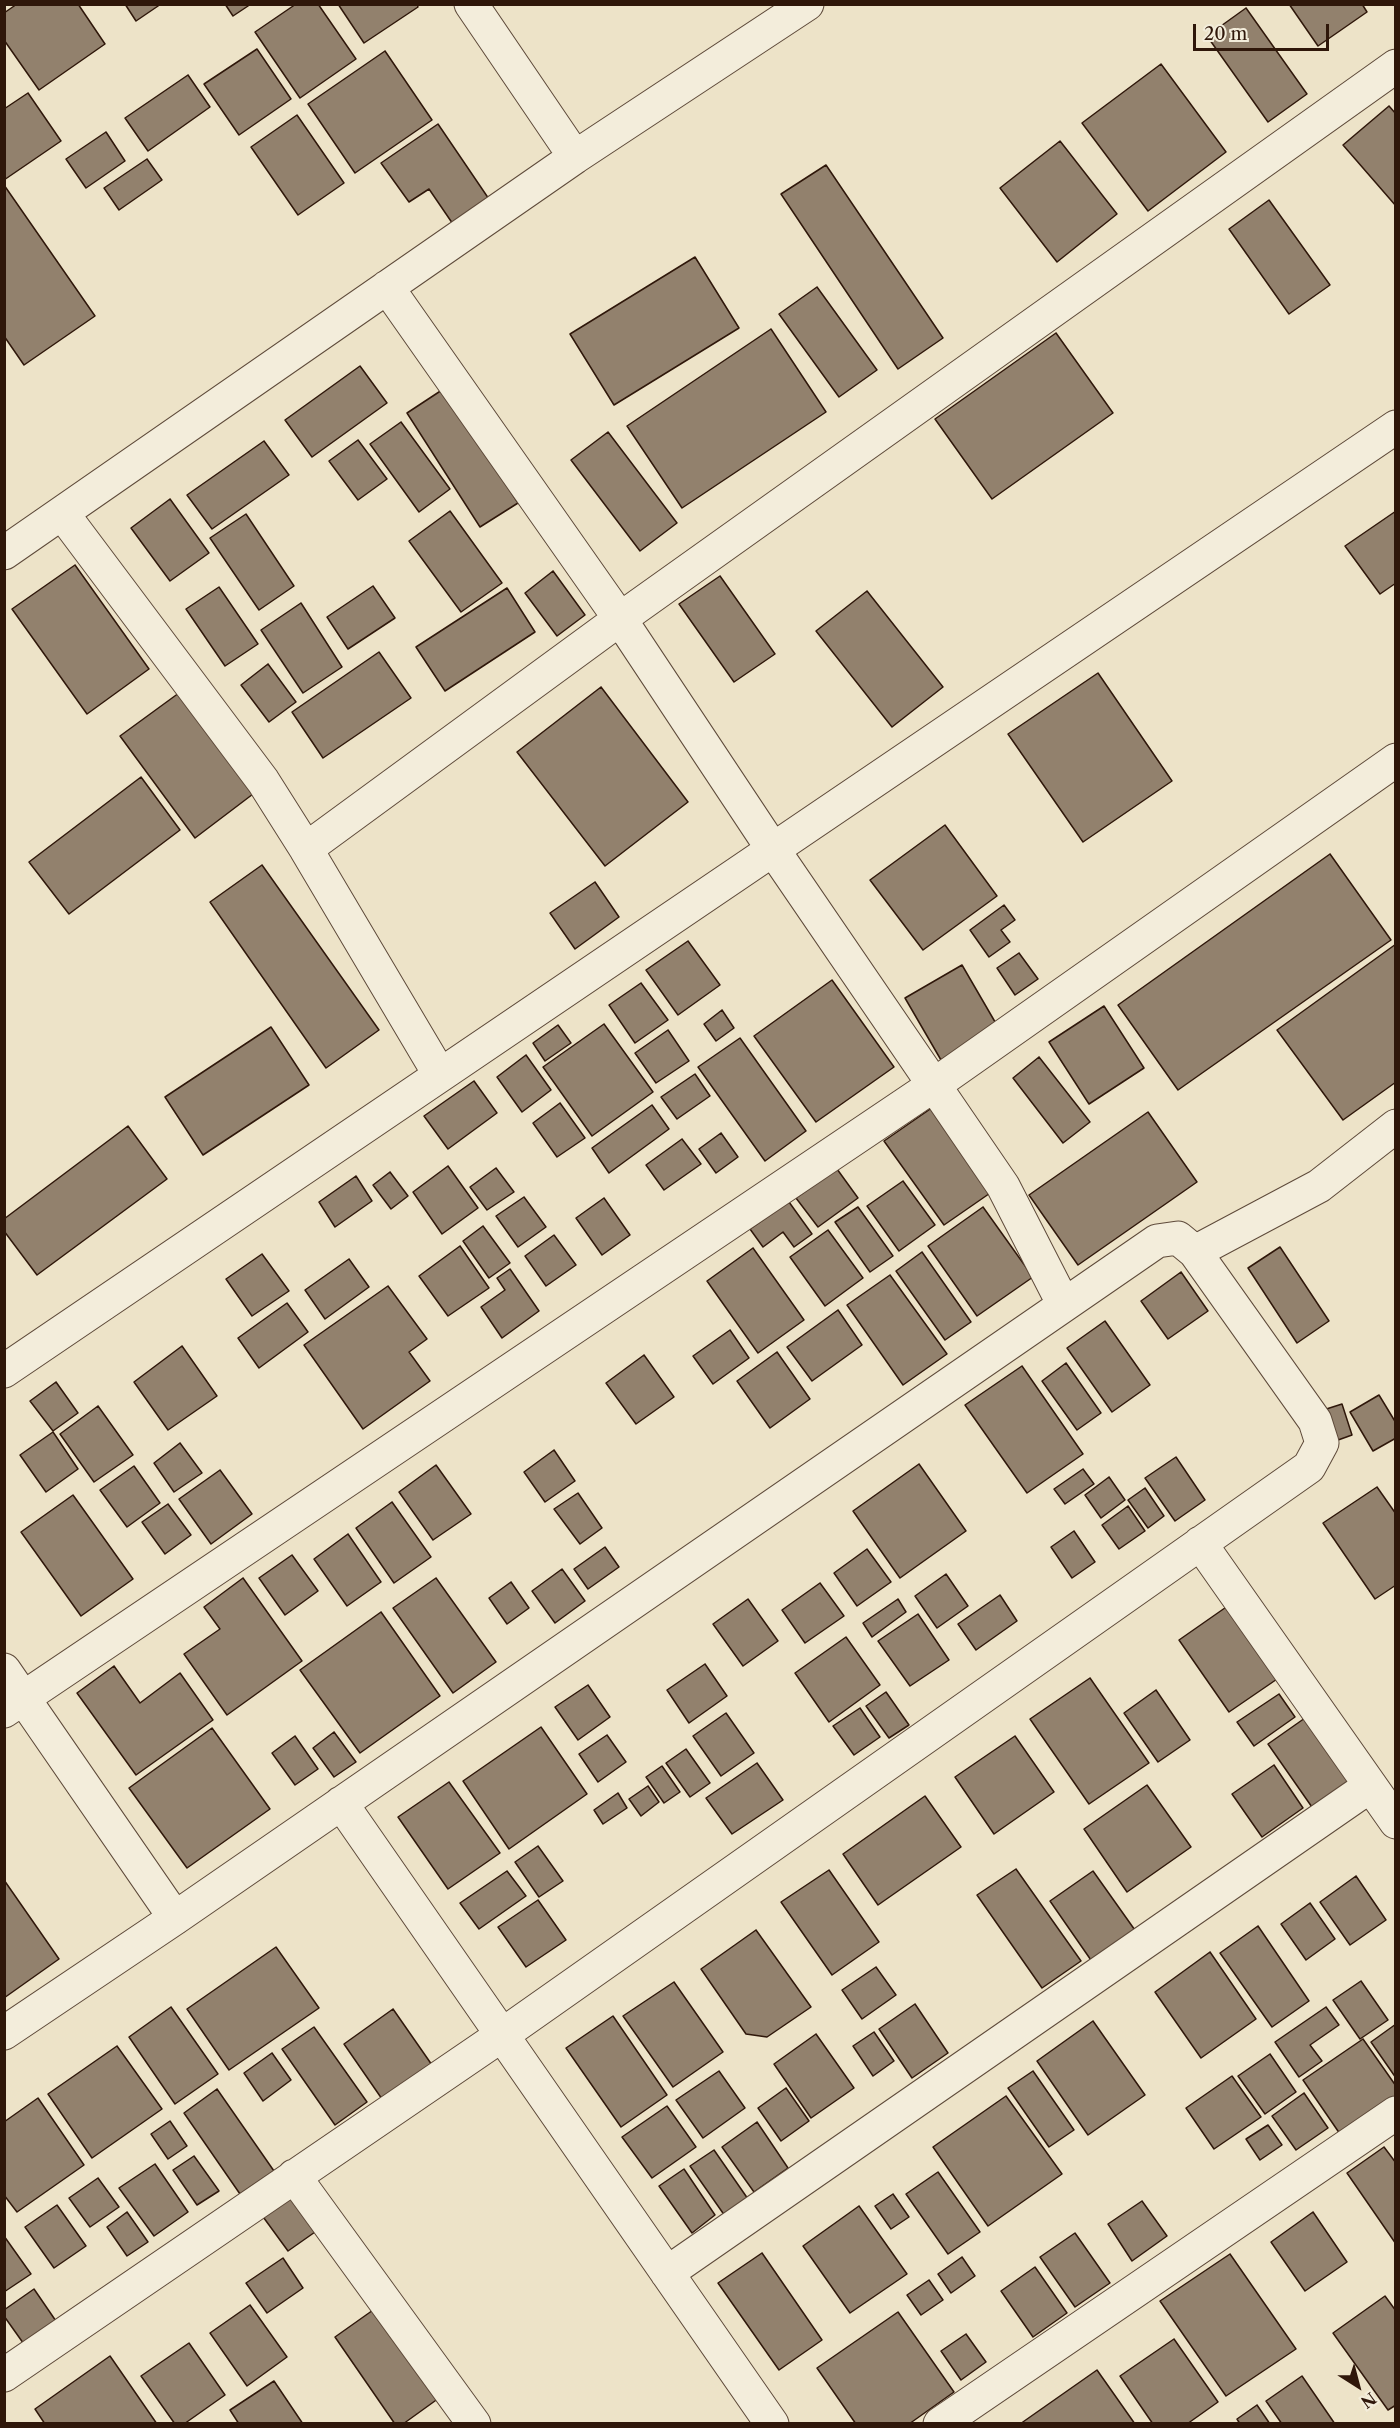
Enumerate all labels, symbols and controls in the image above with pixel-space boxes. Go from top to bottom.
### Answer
scale bar [1196,12,1332,50]
text: 20 m [1204,23,1247,45]
north arrow [1328,2356,1388,2416]
text: N [1357,2388,1380,2413]

